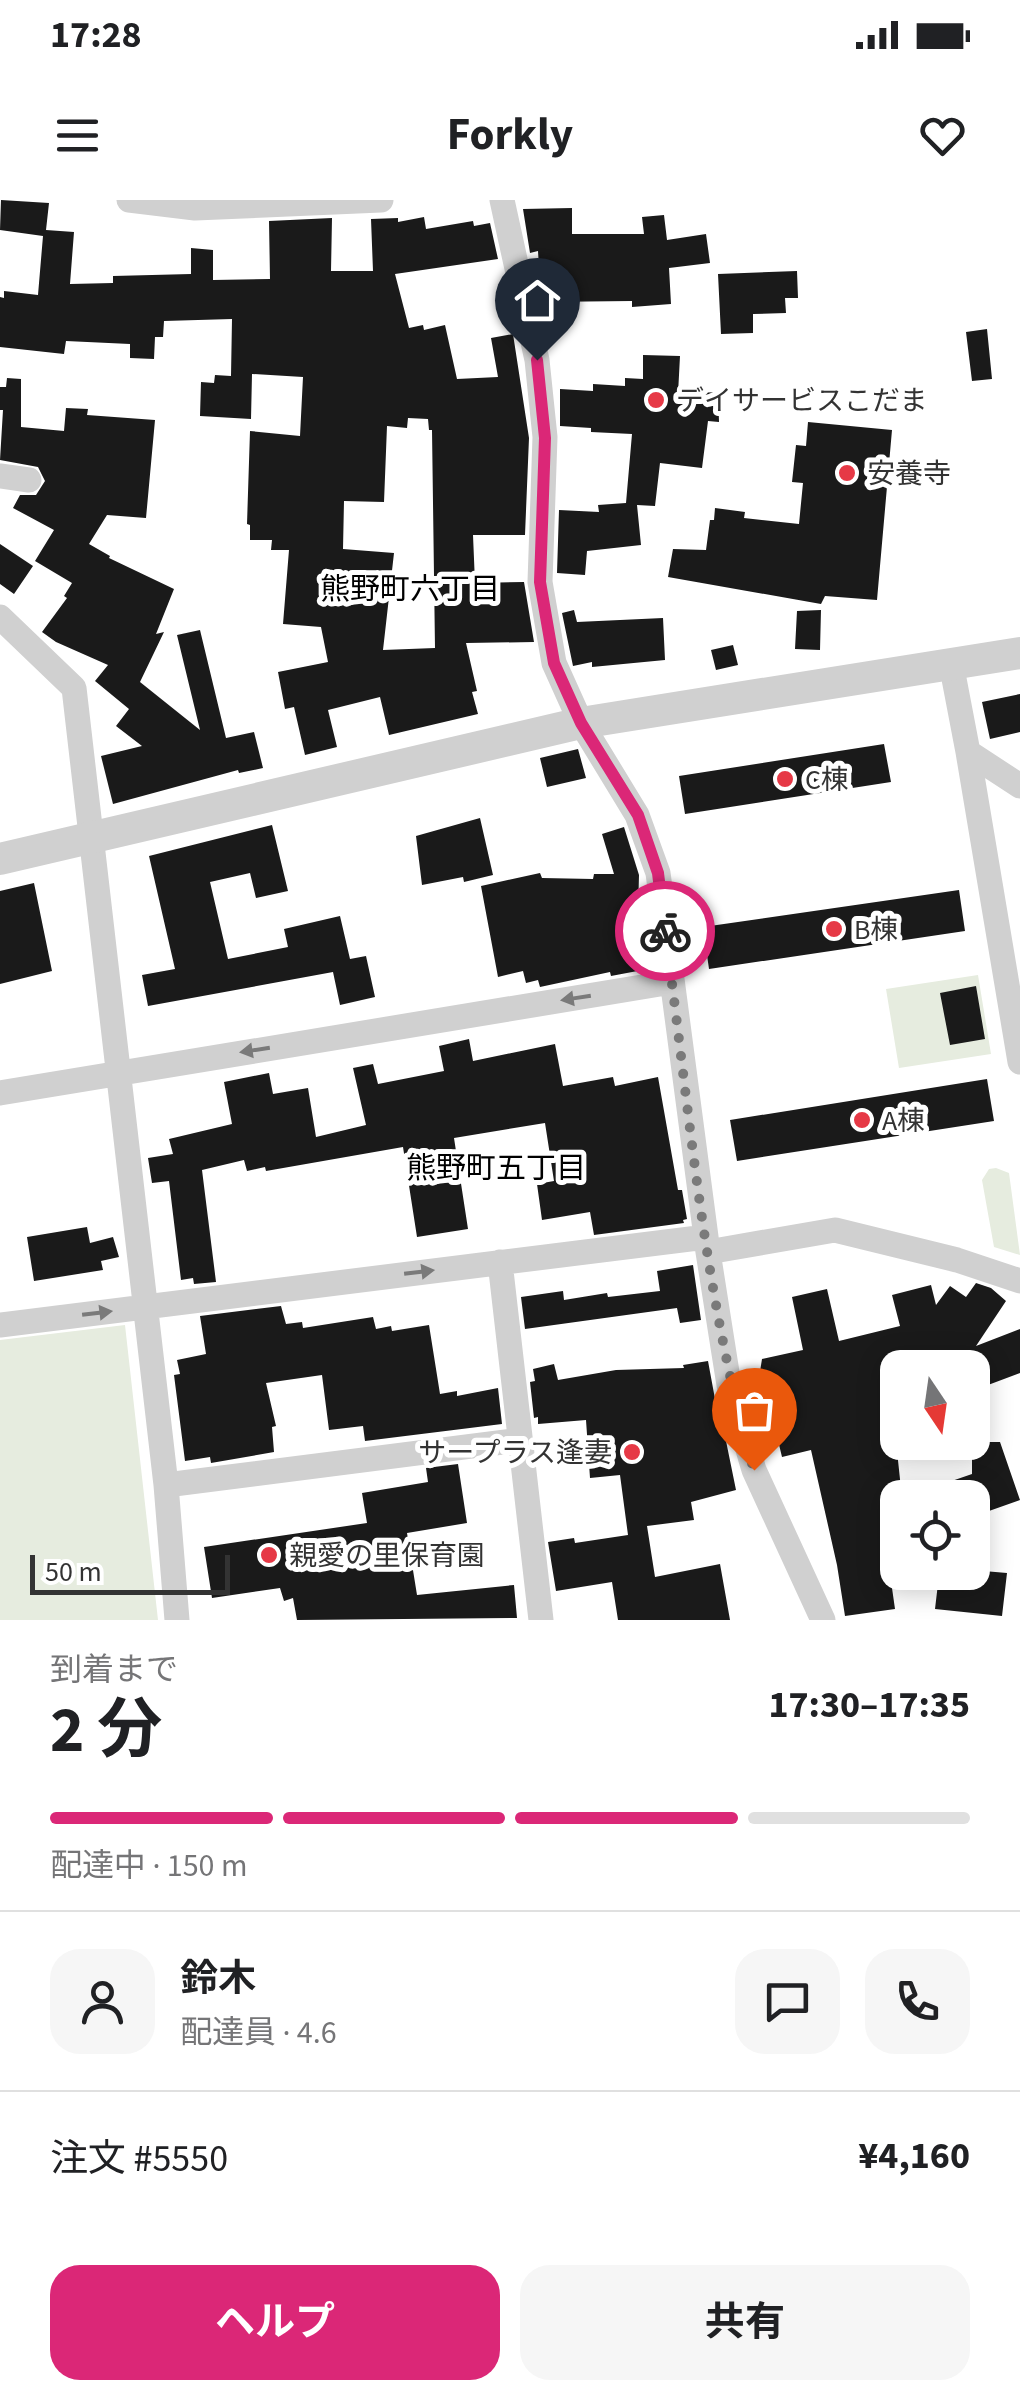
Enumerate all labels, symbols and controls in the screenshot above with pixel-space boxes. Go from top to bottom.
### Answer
text: 17:28 [50,8,142,62]
text: Forkly [447,103,573,167]
icon: menu [50,108,105,163]
icon: heart [915,108,970,163]
pin [495,258,580,361]
icon: home [510,273,565,328]
place label: デイサービスこだま [676,381,927,421]
marker: デイサービスこだま [645,389,667,411]
place label: 安養寺 [867,454,951,494]
marker: 安養寺 [836,462,858,484]
district label: 熊野町六丁目 [320,568,500,611]
place label: C棟 [805,760,849,800]
marker: C棟 [774,768,796,790]
courier [615,881,715,981]
icon: bike [638,904,693,959]
place label: B棟 [854,910,898,950]
marker: B棟 [823,918,845,940]
one-way arrow [560,990,591,1006]
one-way arrow [239,1043,271,1058]
place label: A棟 [882,1101,925,1141]
marker: A棟 [851,1109,873,1131]
district label: 熊野町五丁目 [406,1147,586,1190]
one-way arrow [404,1264,436,1280]
one-way arrow [81,1305,113,1321]
north arrow [880,1350,990,1460]
map controls [880,1350,990,1590]
pin [712,1368,797,1471]
icon: bag [727,1383,782,1438]
place label: サープラス逢妻 [418,1433,612,1473]
marker: サープラス逢妻 [621,1441,643,1463]
button: locate [880,1480,990,1590]
place label: 親愛の里保育園 [289,1536,485,1576]
marker: 親愛の里保育園 [258,1544,280,1566]
scale bar [30,1550,230,1594]
text: 50 m [45,1552,102,1592]
text: 到着まで [50,1647,178,1693]
text: 17:30–17:35 [768,1678,970,1732]
text: 2 分 [50,1684,162,1777]
text: 配達中 · 150 m [50,1843,247,1889]
button: person [50,1949,155,2054]
button: chat [735,1949,840,2054]
button: phone [865,1949,970,2054]
text: 鈴木 [180,1952,256,2006]
text: 配達員 · 4.6 [180,2010,337,2056]
text: ¥4,160 [858,2129,970,2183]
text: 注文 #5550 [50,2132,228,2186]
button: ヘルプ [50,2265,500,2380]
button: 共有 [520,2265,970,2380]

